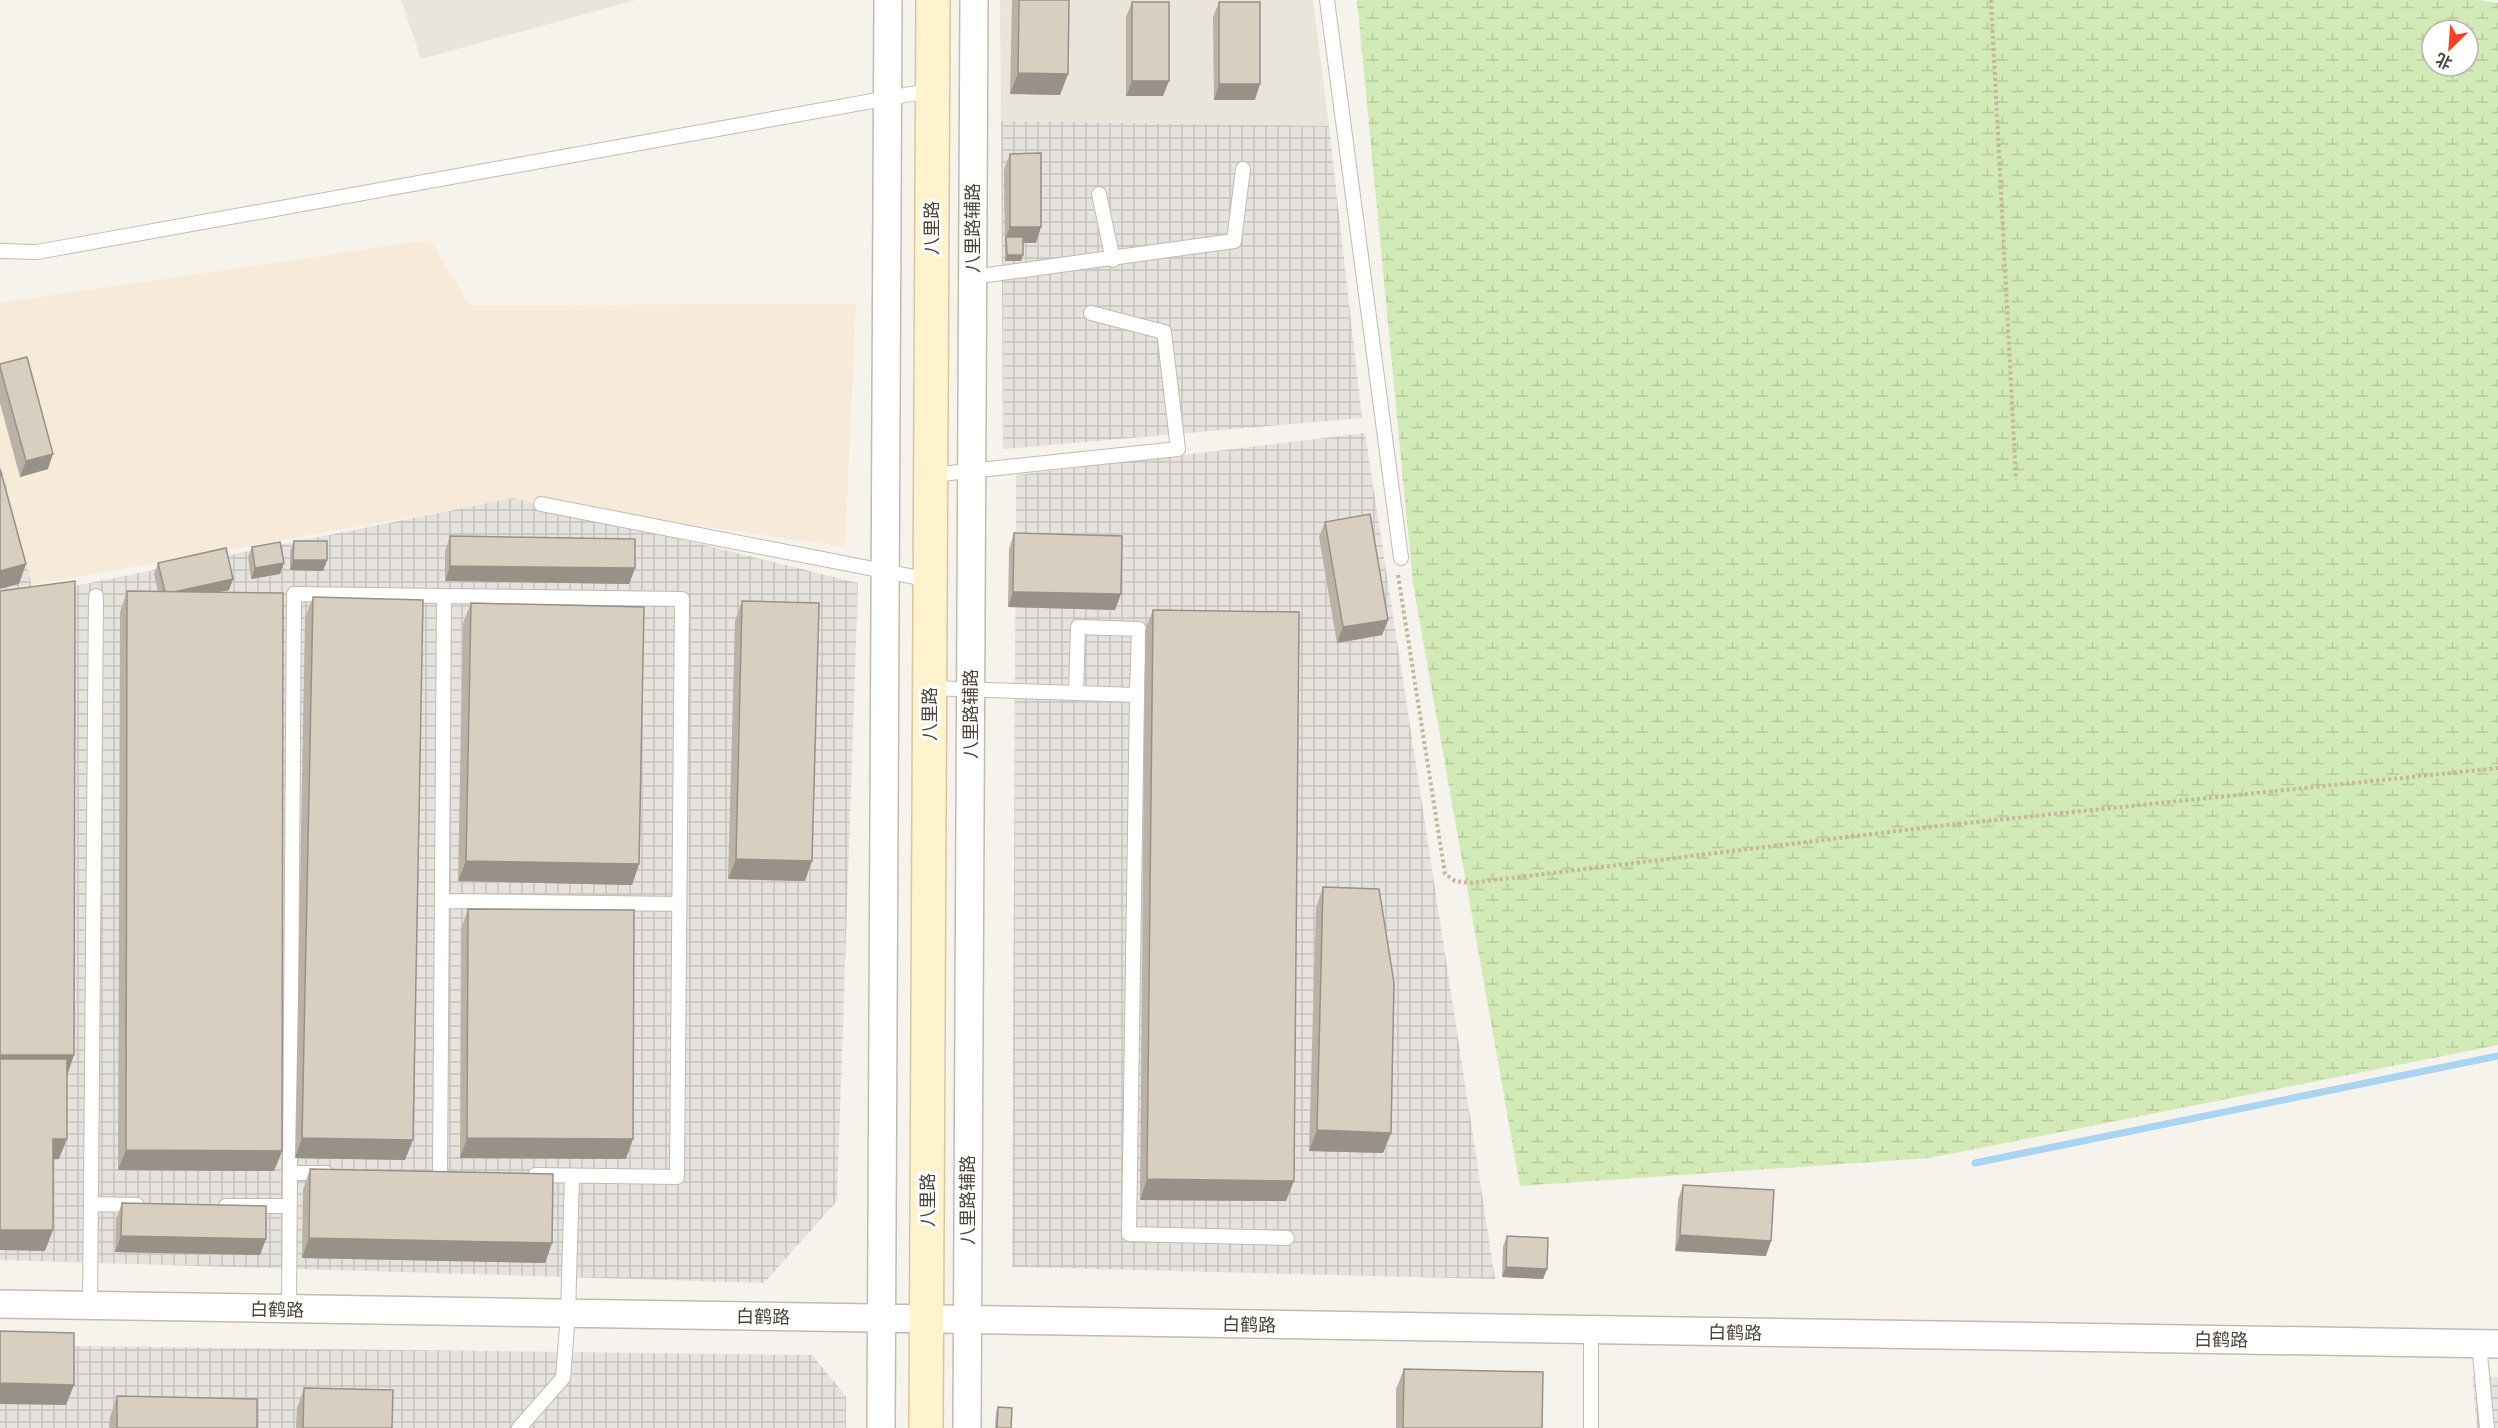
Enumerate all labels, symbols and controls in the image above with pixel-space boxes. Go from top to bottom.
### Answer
north arrow [2420,18,2480,78]
text: 北 [2432,49,2455,74]
street label: 八里路辅路 [961,183,984,273]
street label: 八里路 [920,201,943,255]
street label: 八里路辅路 [959,669,982,759]
street label: 八里路 [918,687,941,741]
street label: 八里路辅路 [956,1155,979,1245]
street label: 八里路 [916,1173,939,1227]
street label: 白鹤路 [250,1298,304,1321]
street label: 白鹤路 [736,1305,790,1328]
street label: 白鹤路 [1222,1313,1276,1336]
street label: 白鹤路 [1708,1321,1762,1344]
street label: 白鹤路 [2194,1328,2248,1351]

